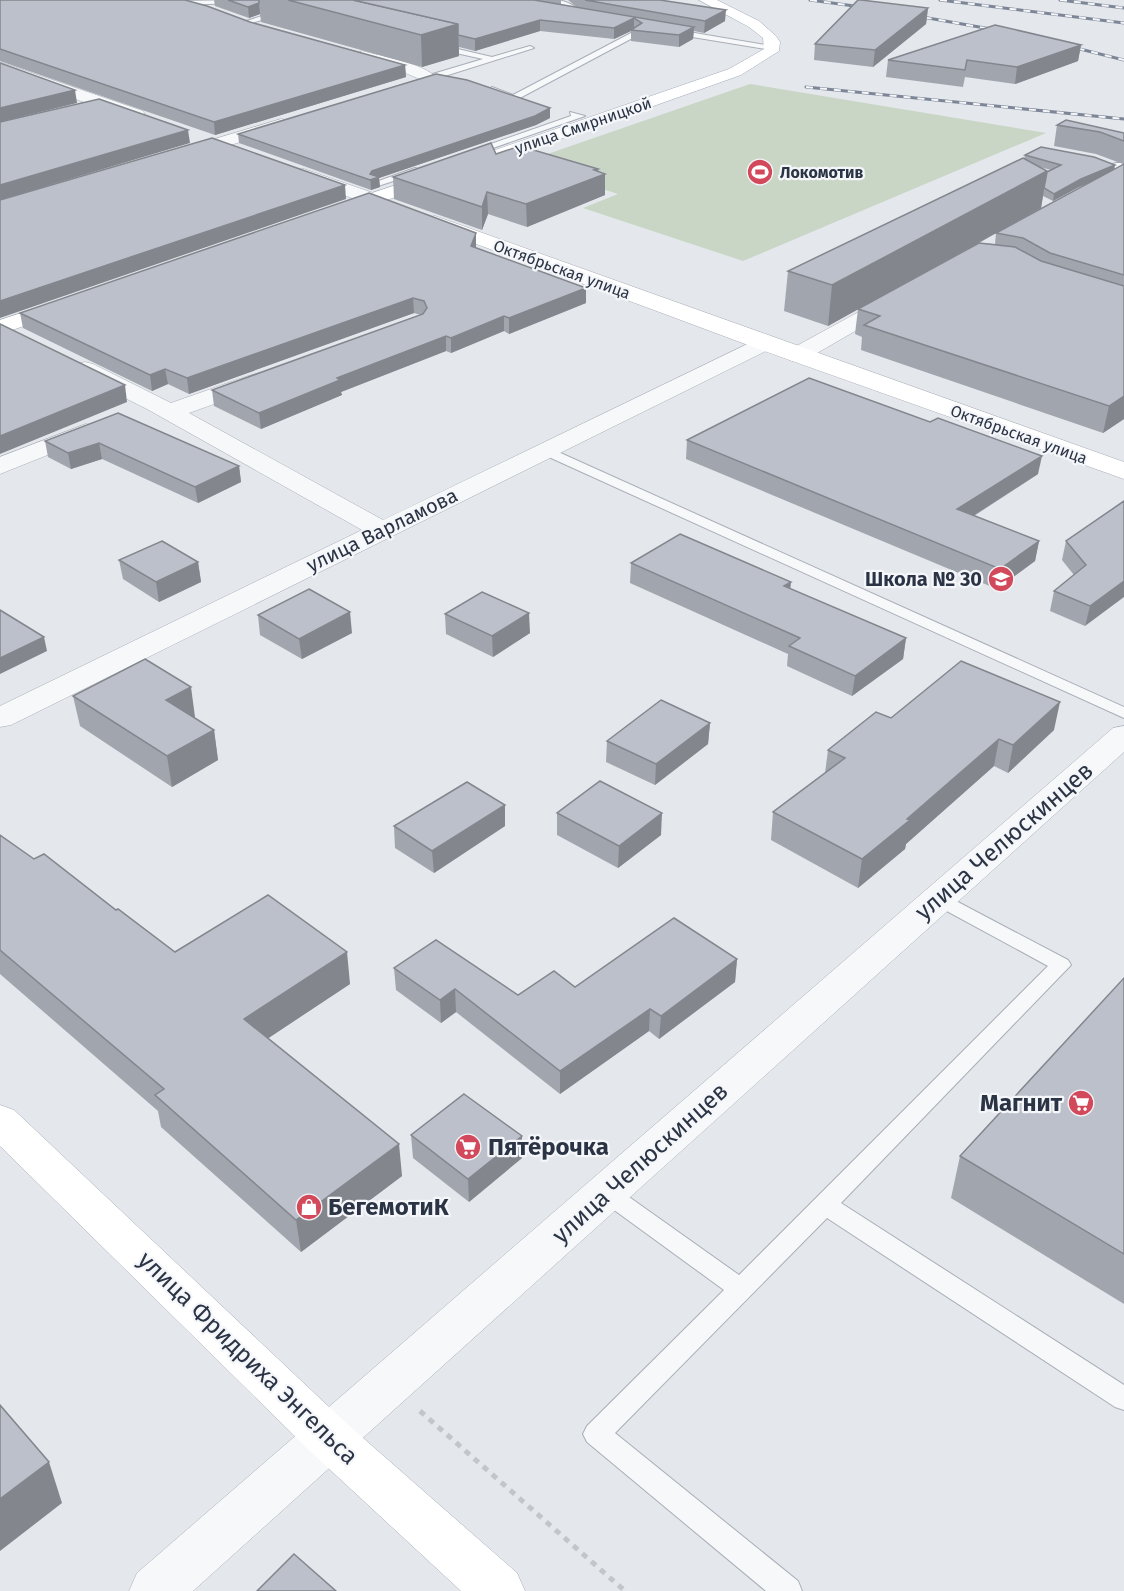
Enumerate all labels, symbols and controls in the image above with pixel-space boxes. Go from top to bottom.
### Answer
street label: улица Смирницкой [512,93,654,158]
sports icon: Локомотив [745,157,775,187]
place label: Локомотив [780,163,863,182]
street label: Октябрьская улица [491,236,633,303]
street label: Октябрьская улица [948,401,1090,468]
street label: улица Варламова [302,483,462,577]
school or university icon: Школа № 30 [986,564,1016,594]
place label: Школа № 30 [865,567,982,591]
street label: улица Челюскинцев [909,756,1099,926]
street label: улица Челюскинцев [547,1077,733,1249]
supermarket icon: Магнит [1066,1088,1096,1118]
place label: Магнит [980,1089,1063,1117]
supermarket icon: Пятёрочка [453,1132,483,1162]
place label: Пятёрочка [488,1133,609,1161]
shop icon: БегемотиК [294,1192,324,1222]
place label: БегемотиК [328,1193,450,1221]
street label: улица Фридриха Энгельса [132,1246,364,1470]

